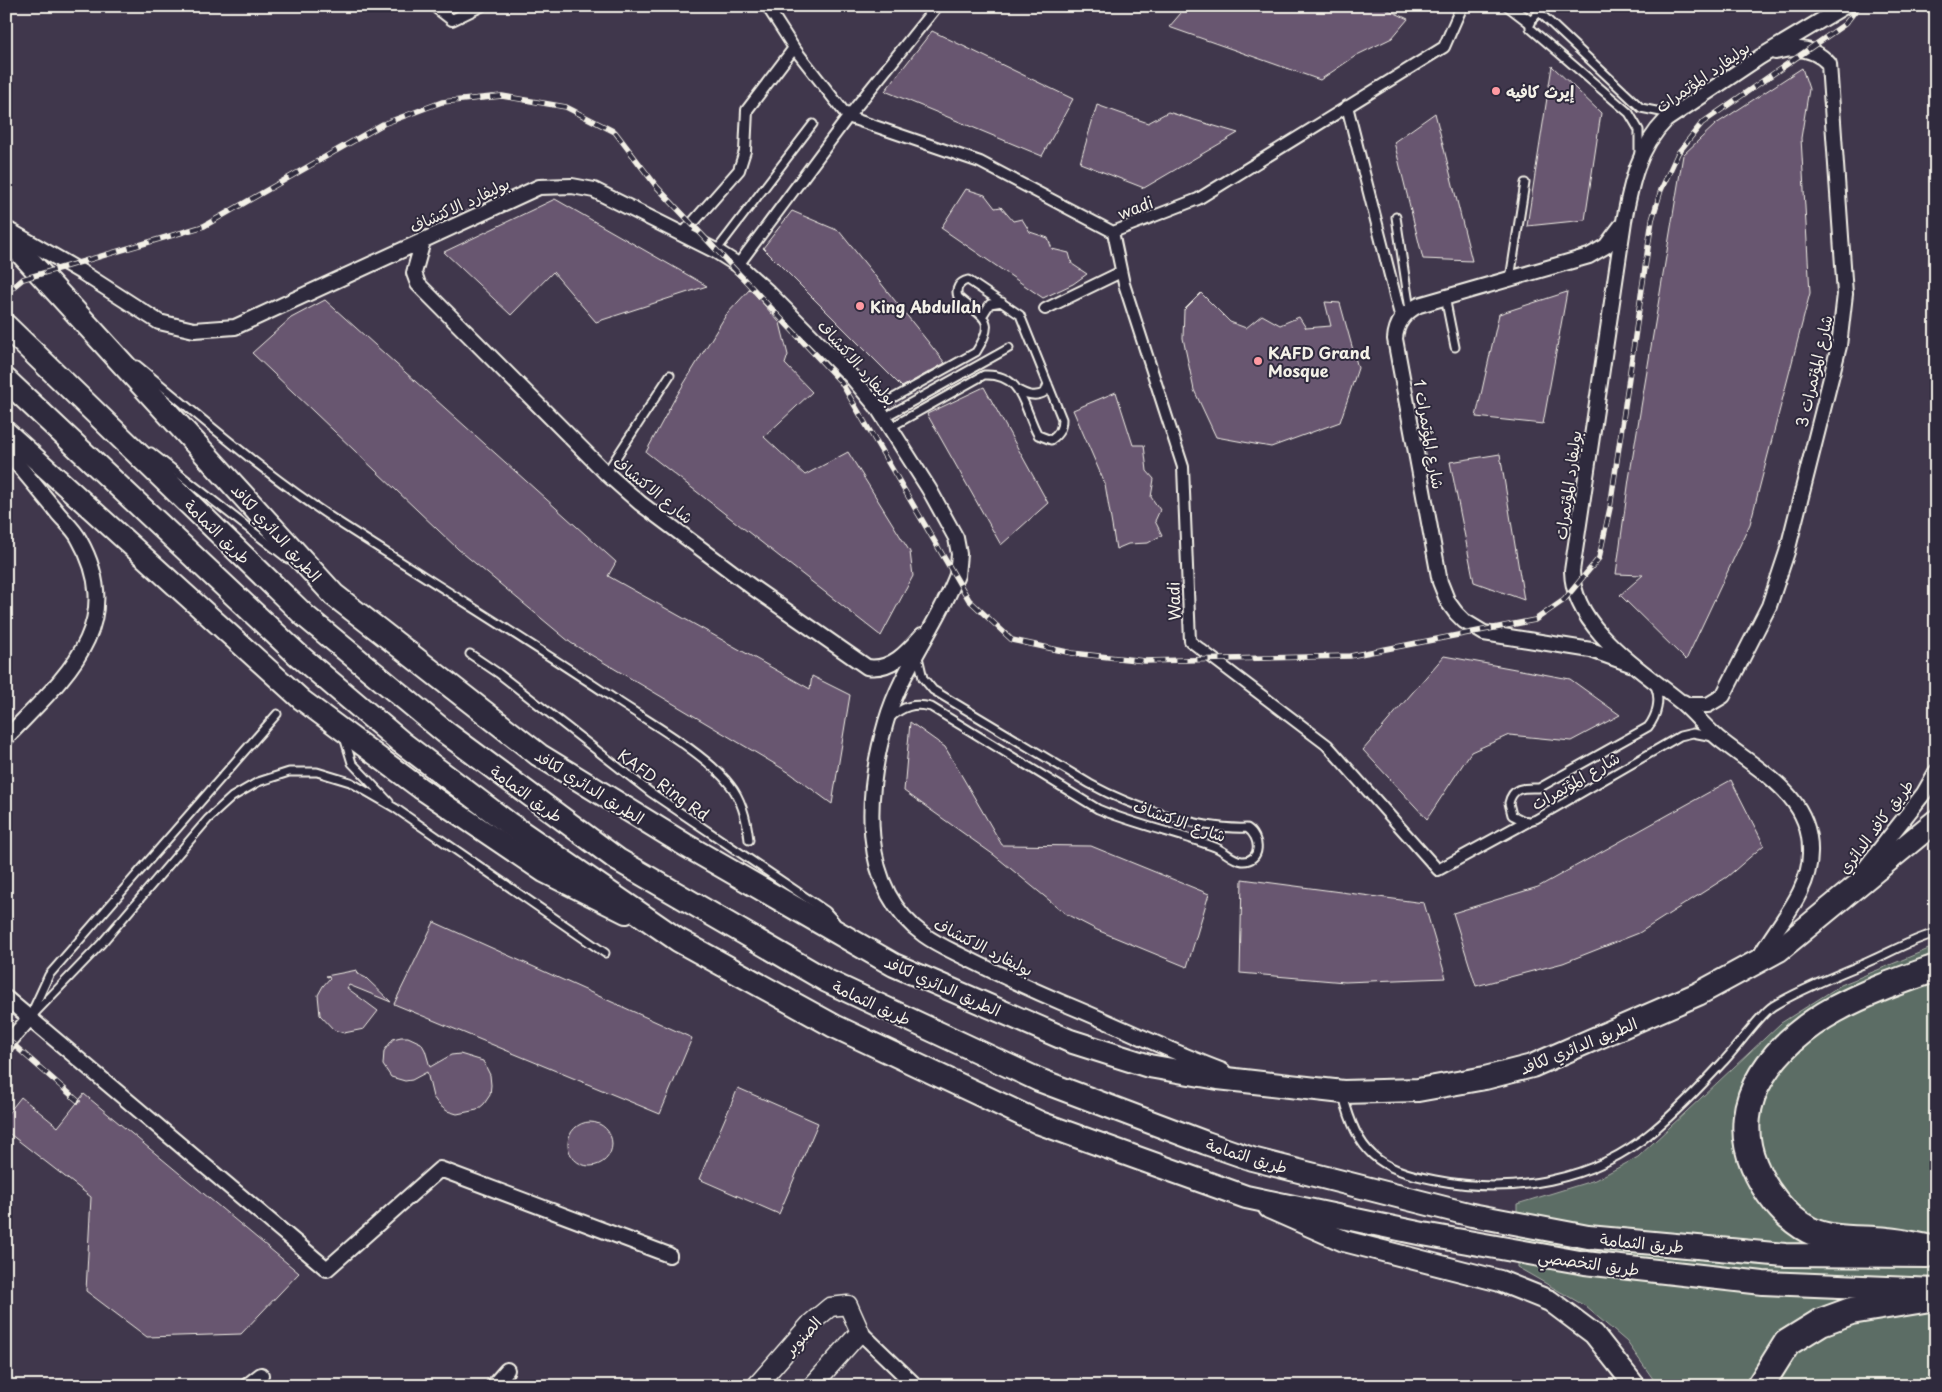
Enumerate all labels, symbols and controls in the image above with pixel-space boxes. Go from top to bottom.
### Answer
street label: بوليفارد المؤتمرات [1650,35,1754,117]
place label: إيرث كافيه [1506,79,1574,103]
marker: إيرث كافيه [1490,85,1502,97]
street label: بوليفارد الاكتشاف [405,170,513,238]
street label: wadi [1114,189,1156,225]
place label: King Abdullah [870,294,981,318]
marker: King Abdullah [854,300,866,312]
street label: شارع المؤتمرات 3 [1788,312,1839,430]
street label: بوليفارد الاكتشاف [813,314,903,410]
place label: KAFD Grand Mosque [1268,340,1371,382]
marker: KAFD Grand Mosque [1252,355,1264,367]
street label: شارع المؤتمرات 1 [1408,377,1451,491]
street label: بوليفارد المؤتمرات [1547,429,1587,541]
street label: شارع الاكتشاف [608,449,699,530]
street label: الطريق الدائري لكافد [226,478,328,587]
street label: طريق الثمامة [179,493,257,569]
street label: Wadi [1160,581,1186,621]
street label: الطريق الدائري لكافد [530,743,649,830]
street label: KAFD Ring Rd [613,743,715,826]
street label: شارع المؤتمرات [1526,745,1624,816]
street label: طريق الثمامة [486,759,568,827]
street label: طريق كافد الدائري [1831,774,1919,879]
street label: شارع الاكتشاف [1130,793,1230,848]
street label: بوليفارد الاكتشاف [930,911,1038,981]
street label: الطريق الدائري لكافد [881,949,1005,1022]
street label: طريق الثمامة [829,973,915,1031]
street label: الطريق الدائري لكافد [1516,1010,1641,1080]
street label: طريق الثمامة [1203,1131,1291,1179]
street label: طريق الثمامة [1599,1226,1685,1258]
street label: طريق التخصصي [1536,1243,1641,1285]
street label: الصنوبر [776,1310,826,1361]

